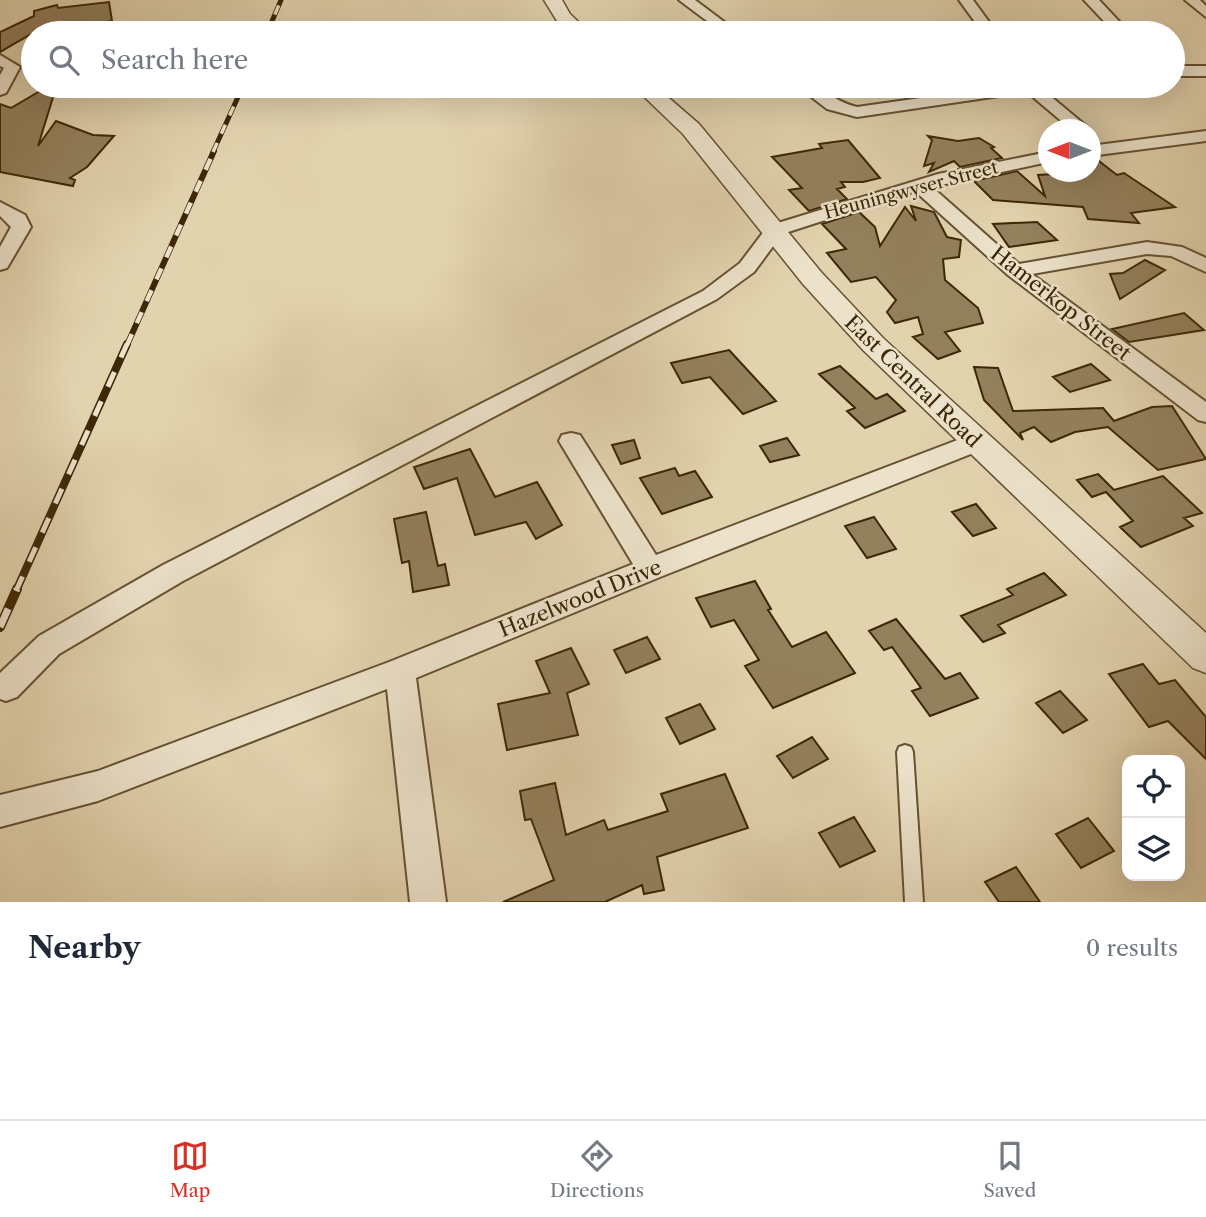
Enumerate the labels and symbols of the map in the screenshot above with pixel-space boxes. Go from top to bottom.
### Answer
north arrow [1038,119,1101,182]
street label: Heuningwyser Street [822,156,1001,224]
street label: Hamerkop Street [986,240,1137,366]
street label: East Central Road [840,310,986,453]
street label: Hazelwood Drive [495,554,665,642]

